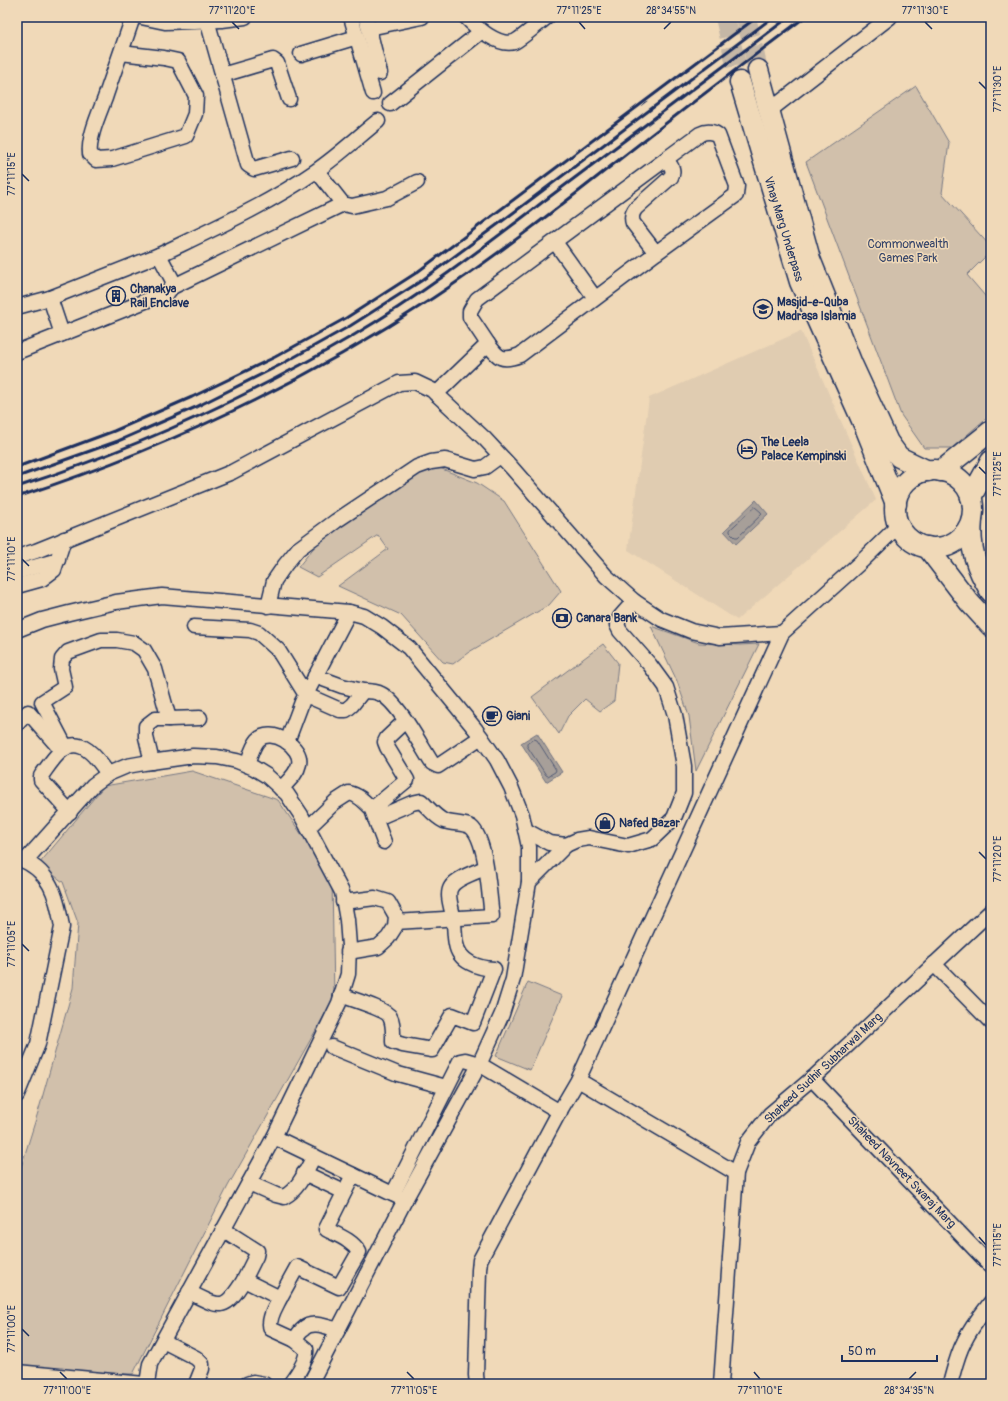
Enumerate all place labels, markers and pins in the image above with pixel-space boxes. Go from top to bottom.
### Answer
place label: Chanakya Rail Enclave [130,282,190,311]
building icon: Chanakya Rail Enclave [105,285,127,307]
place label: Masjid-e-Quba Madrasa Islamia [777,295,856,324]
school or university icon: Masjid-e-Quba Madrasa Islamia [752,298,774,320]
place label: The Leela Palace Kempinski [760,435,846,464]
hotel icon: The Leela Palace Kempinski [736,438,758,460]
bank icon: Canara Bank [551,607,573,629]
place label: Canara Bank [576,611,638,626]
cafe icon: Giani [481,705,503,727]
place label: Giani [506,709,530,724]
shop icon: Nafed Bazar [594,812,616,834]
place label: Nafed Bazar [619,816,680,831]

